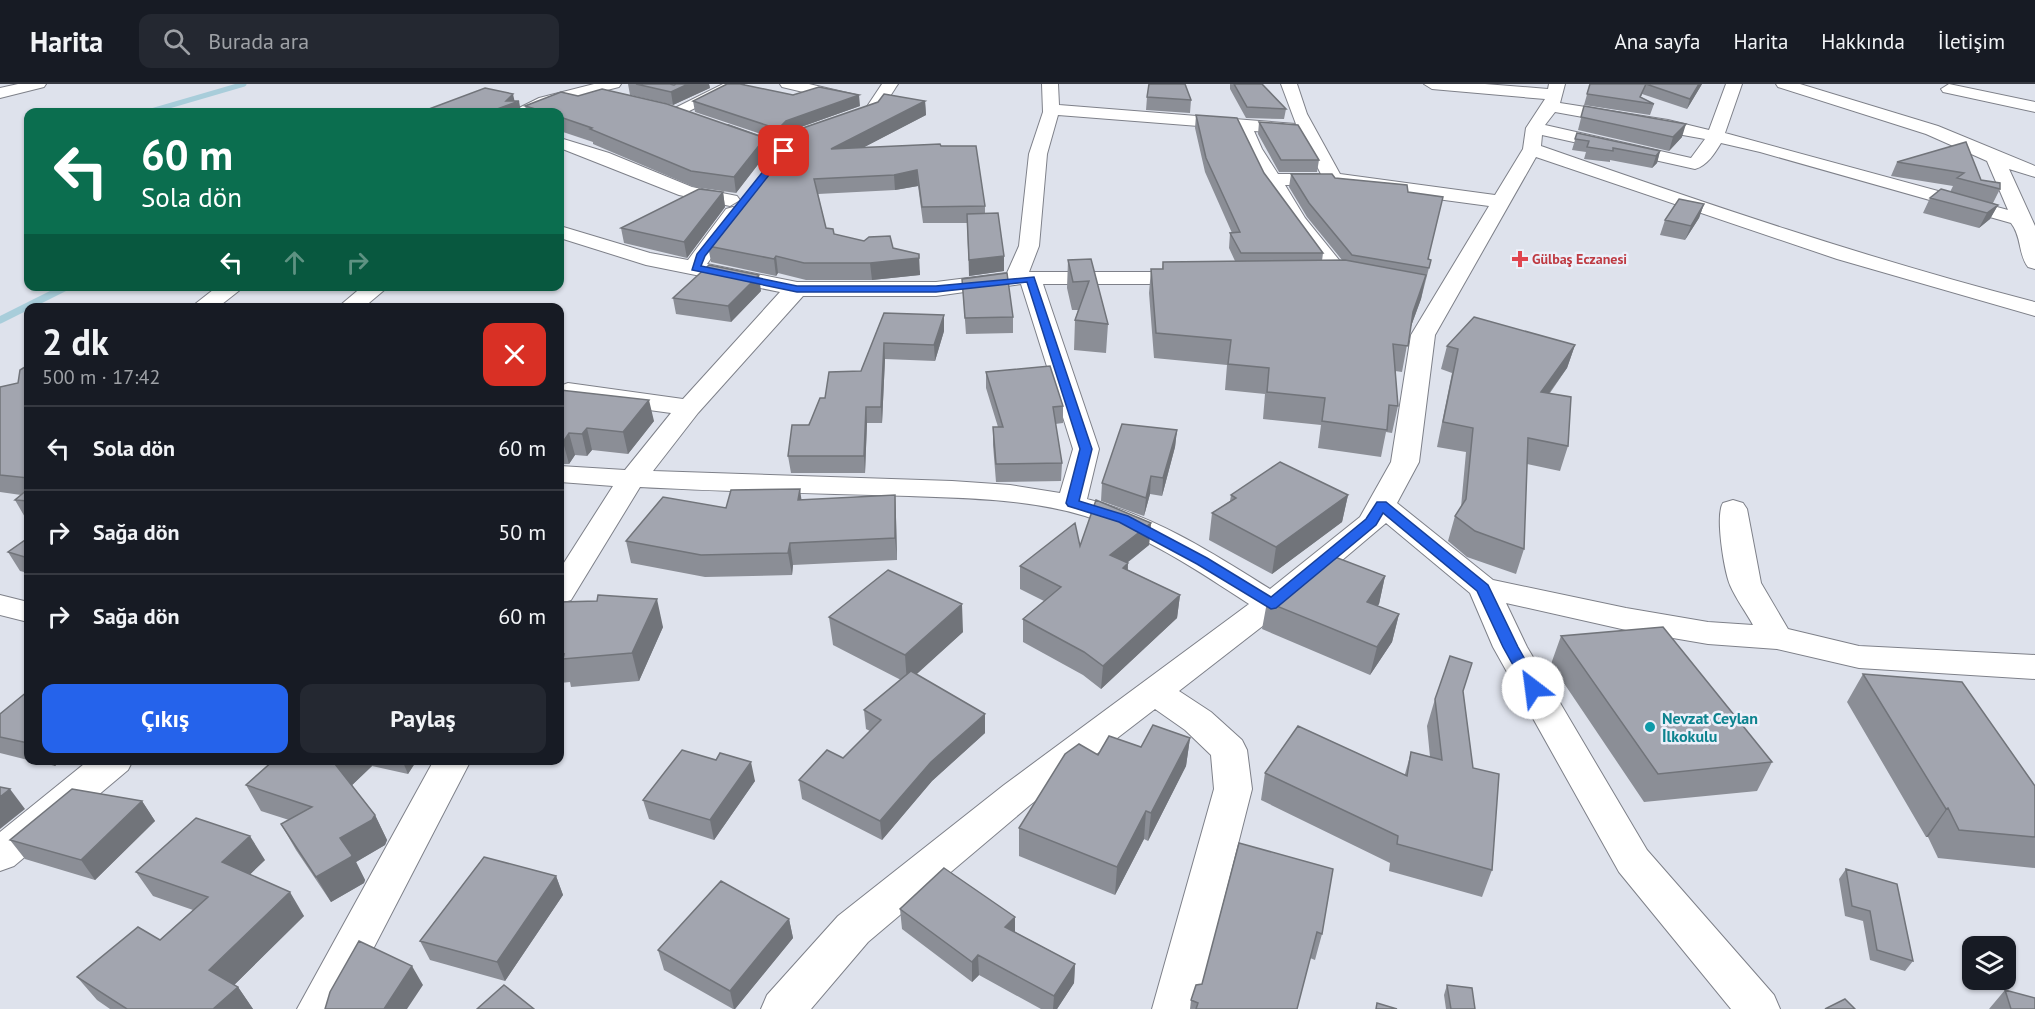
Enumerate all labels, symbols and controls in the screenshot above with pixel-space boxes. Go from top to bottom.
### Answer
search box [139,14,559,68]
text: Harita [30,23,103,60]
icon: search [160,25,193,58]
text: Burada ara [208,27,309,55]
text: Ana sayfa [1615,28,1700,55]
text: Harita [1733,28,1788,55]
text: Hakkında [1821,28,1905,55]
text: İletişim [1938,28,2005,55]
pin [758,125,809,176]
text: 60 m [141,127,233,182]
icon: left [42,132,120,210]
icon: arrive [767,134,800,167]
text: Sola dön [141,180,242,214]
icon: left [215,246,248,279]
icon: ahead [278,246,311,279]
icon: right [341,246,374,279]
place label: Gülbaş Eczanesi [1532,250,1627,268]
marker: Gülbaş Eczanesi [1513,252,1527,266]
text: 2 dk [42,318,109,365]
button: close [483,323,546,386]
text: 500 m · 17:42 [42,364,160,390]
icon: left [42,432,75,465]
text: Sola dön [93,434,175,462]
text: 60 m [498,434,546,462]
icon: right [42,516,75,549]
text: Sağa dön [93,518,180,546]
text: 50 m [498,518,546,546]
icon: right [42,600,75,633]
text: Sağa dön [93,602,180,630]
text: 60 m [498,602,546,630]
position arrow [1501,656,1565,720]
button: Çıkış [42,684,288,753]
button: Paylaş [300,684,546,753]
place label: Nevzat Ceylan İlkokulu [1662,708,1758,746]
marker: Nevzat Ceylan İlkokulu [1643,720,1657,734]
map controls [1962,936,2016,990]
button: layers [1962,936,2016,990]

